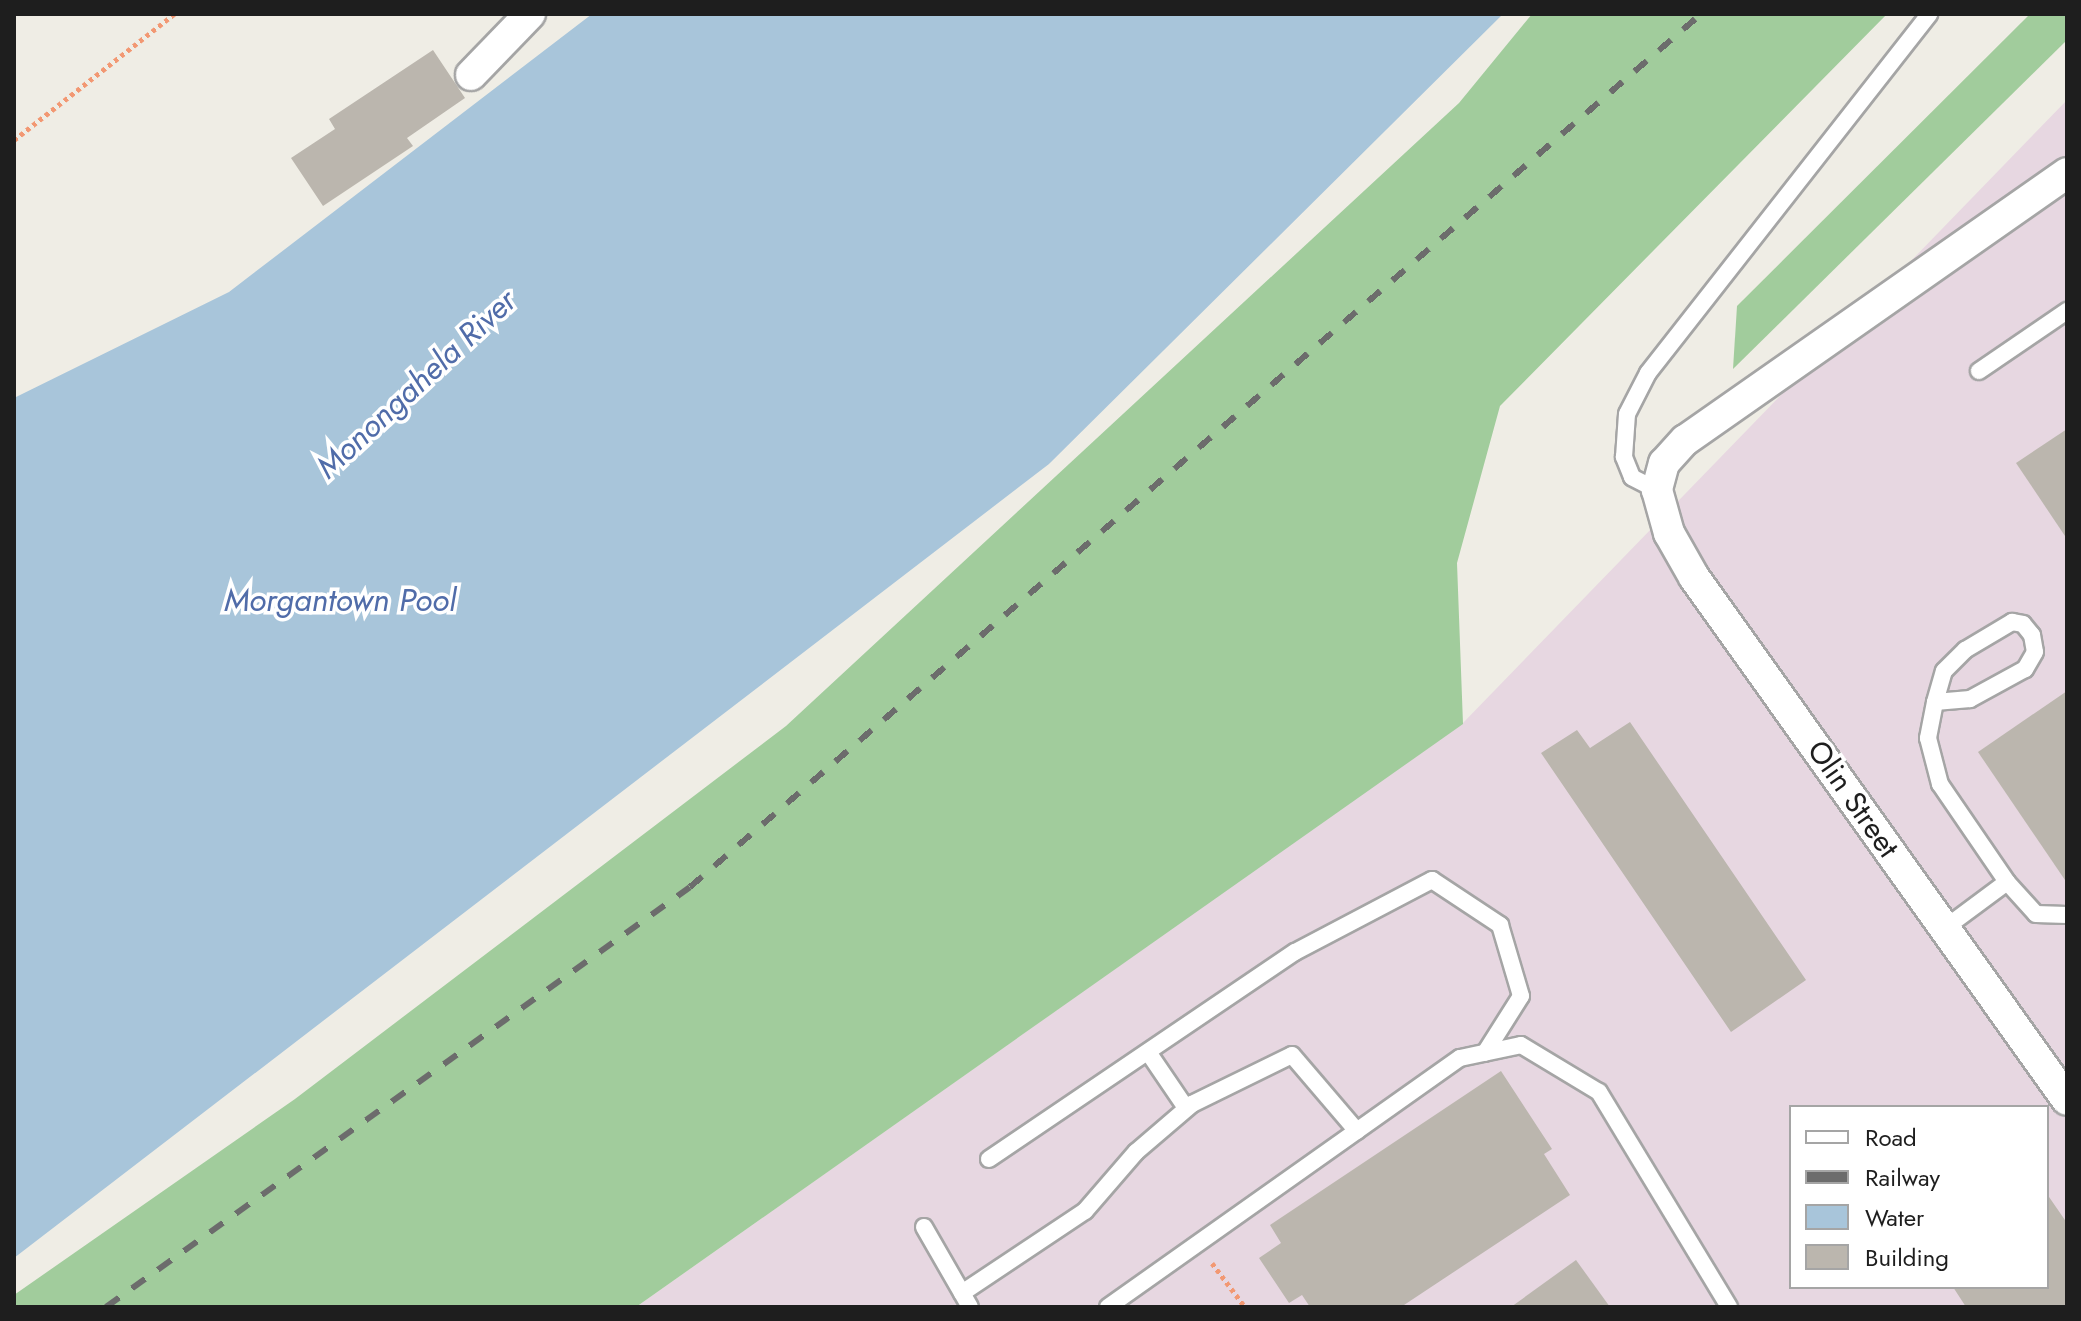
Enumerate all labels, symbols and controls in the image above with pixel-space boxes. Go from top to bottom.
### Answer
water label: Monongahela River [308,282,524,486]
water label: Morgantown Pool [224,581,456,619]
street label: Olin Street [1800,733,1906,865]
legend [1789,1105,2049,1289]
text: Road [1865,1120,1917,1155]
text: Railway [1865,1160,1940,1195]
text: Water [1865,1200,1924,1235]
text: Building [1865,1240,1949,1275]

